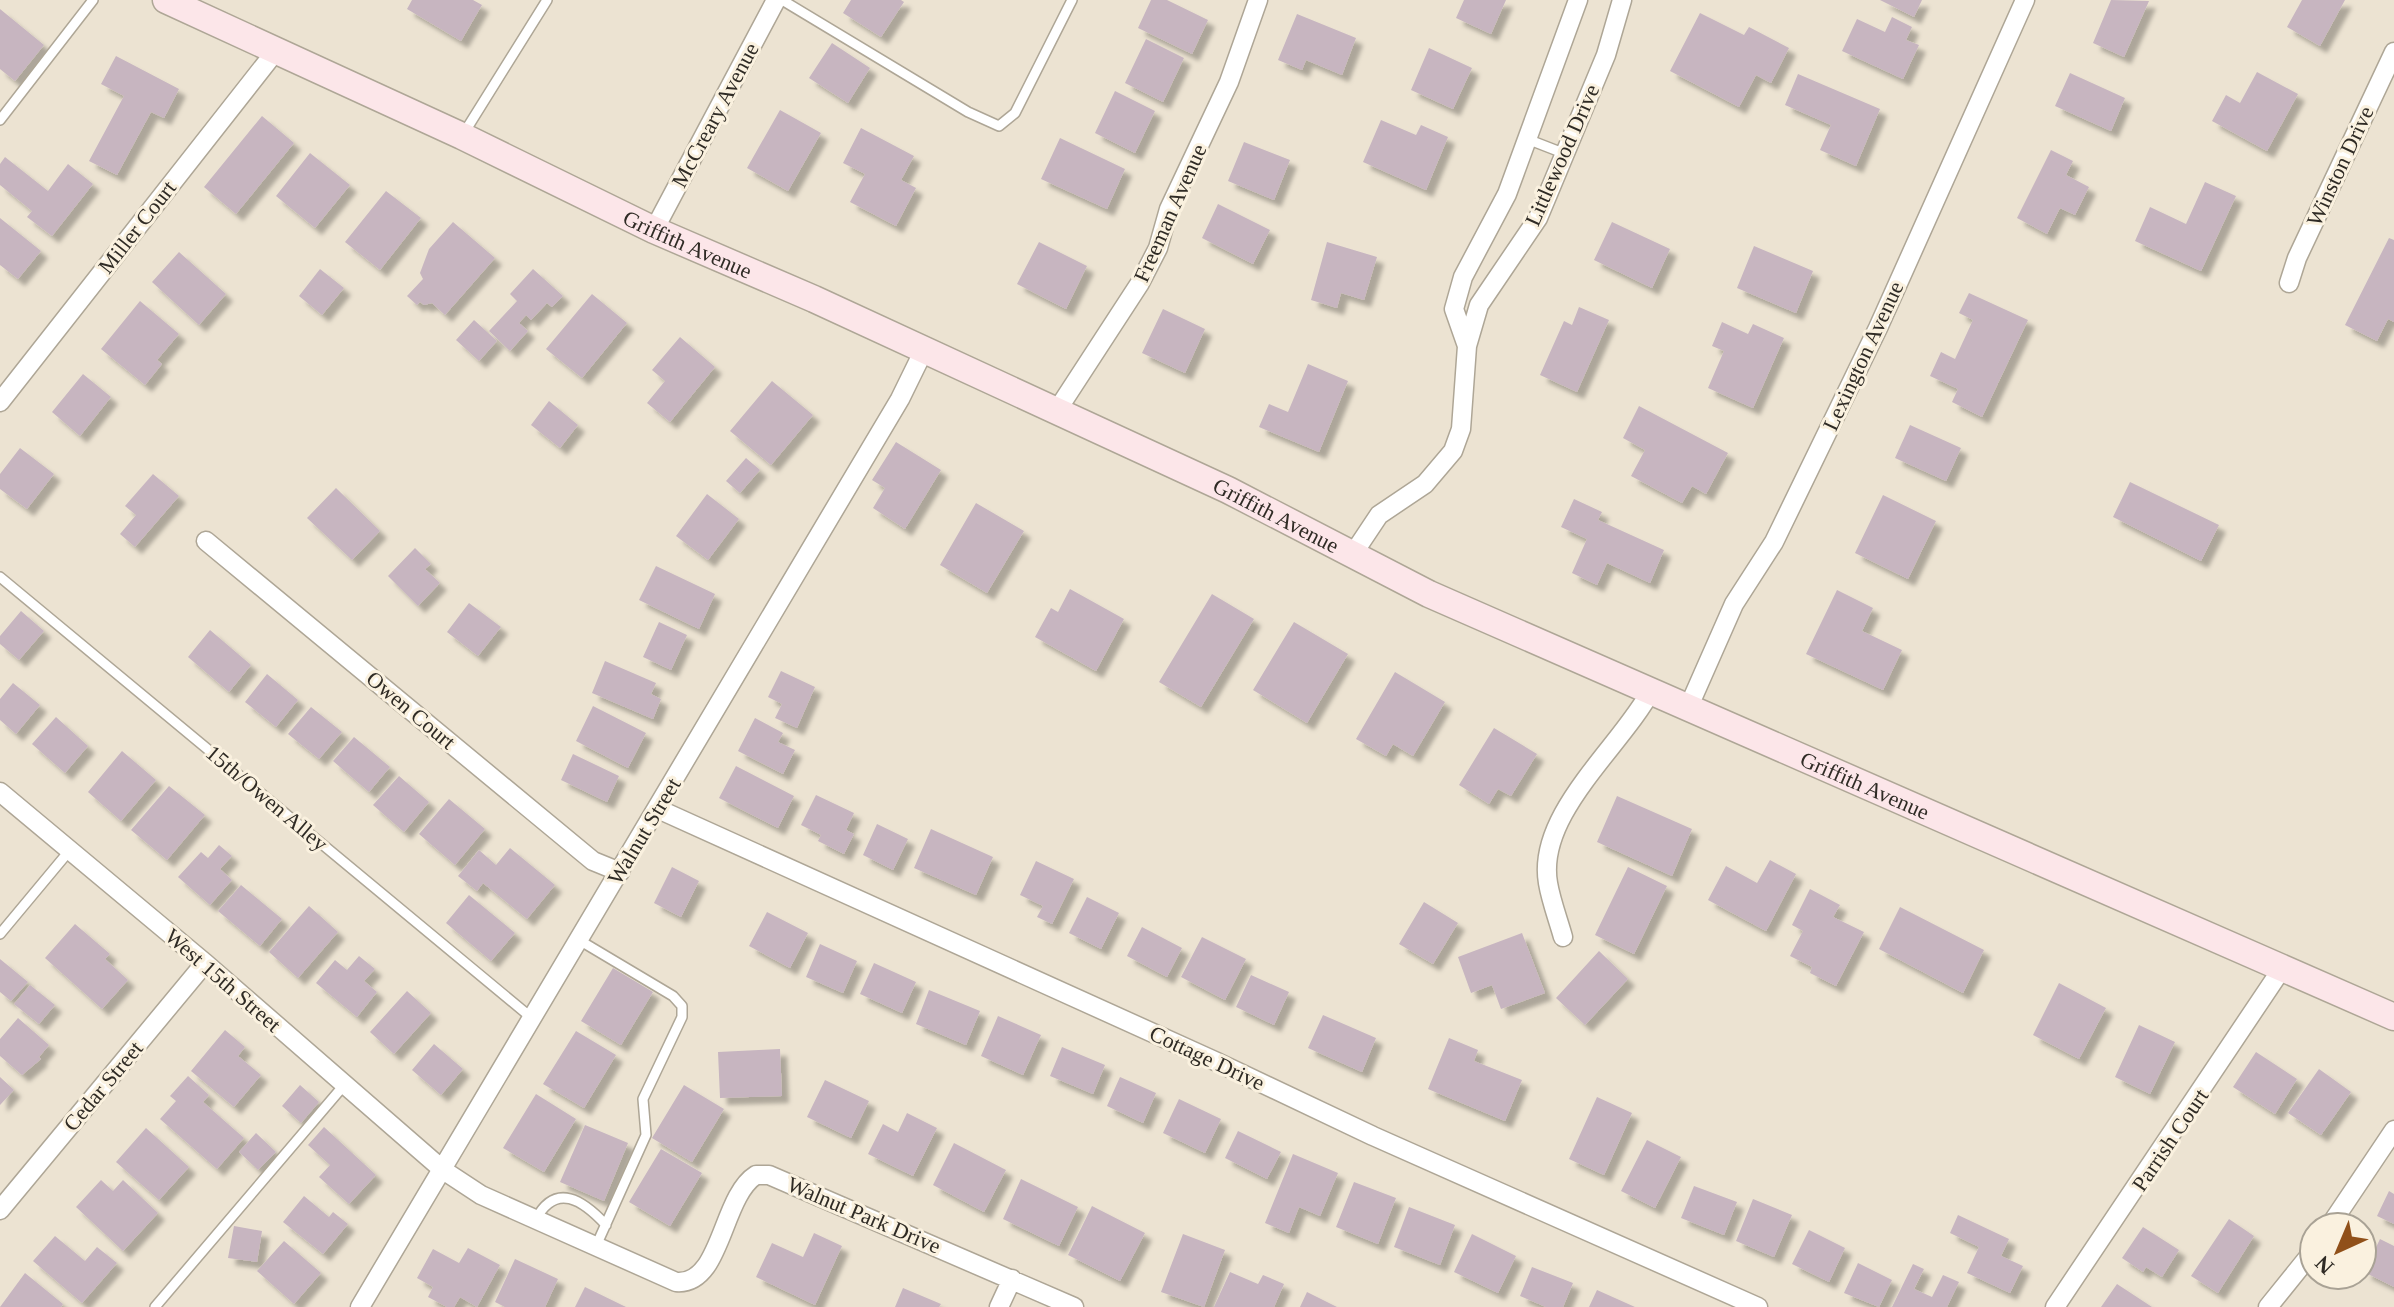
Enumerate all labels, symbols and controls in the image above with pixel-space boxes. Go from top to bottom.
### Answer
street label: McCreary Avenue [666,38,764,192]
street label: Littlewood Drive [1520,80,1604,230]
street label: Winston Drive [2301,102,2379,230]
street label: Freeman Avenue [1128,140,1212,286]
street label: Miller Court [93,176,181,278]
street label: Griffith Avenue [619,204,756,283]
street label: Lexington Avenue [1818,278,1908,434]
street label: Griffith Avenue [1209,473,1343,558]
street label: Owen Court [362,666,460,754]
street label: 15th/Owen Alley [201,740,333,856]
street label: Griffith Avenue [1797,746,1933,824]
street label: Walnut Street [602,773,686,889]
street label: West 15th Street [160,923,286,1037]
street label: Cottage Drive [1146,1020,1268,1096]
street label: Cedar Street [58,1036,148,1136]
street label: Parrish Court [2127,1084,2213,1196]
street label: Walnut Park Drive [783,1171,945,1259]
north arrow [2298,1211,2378,1291]
text: N [2310,1250,2339,1280]

